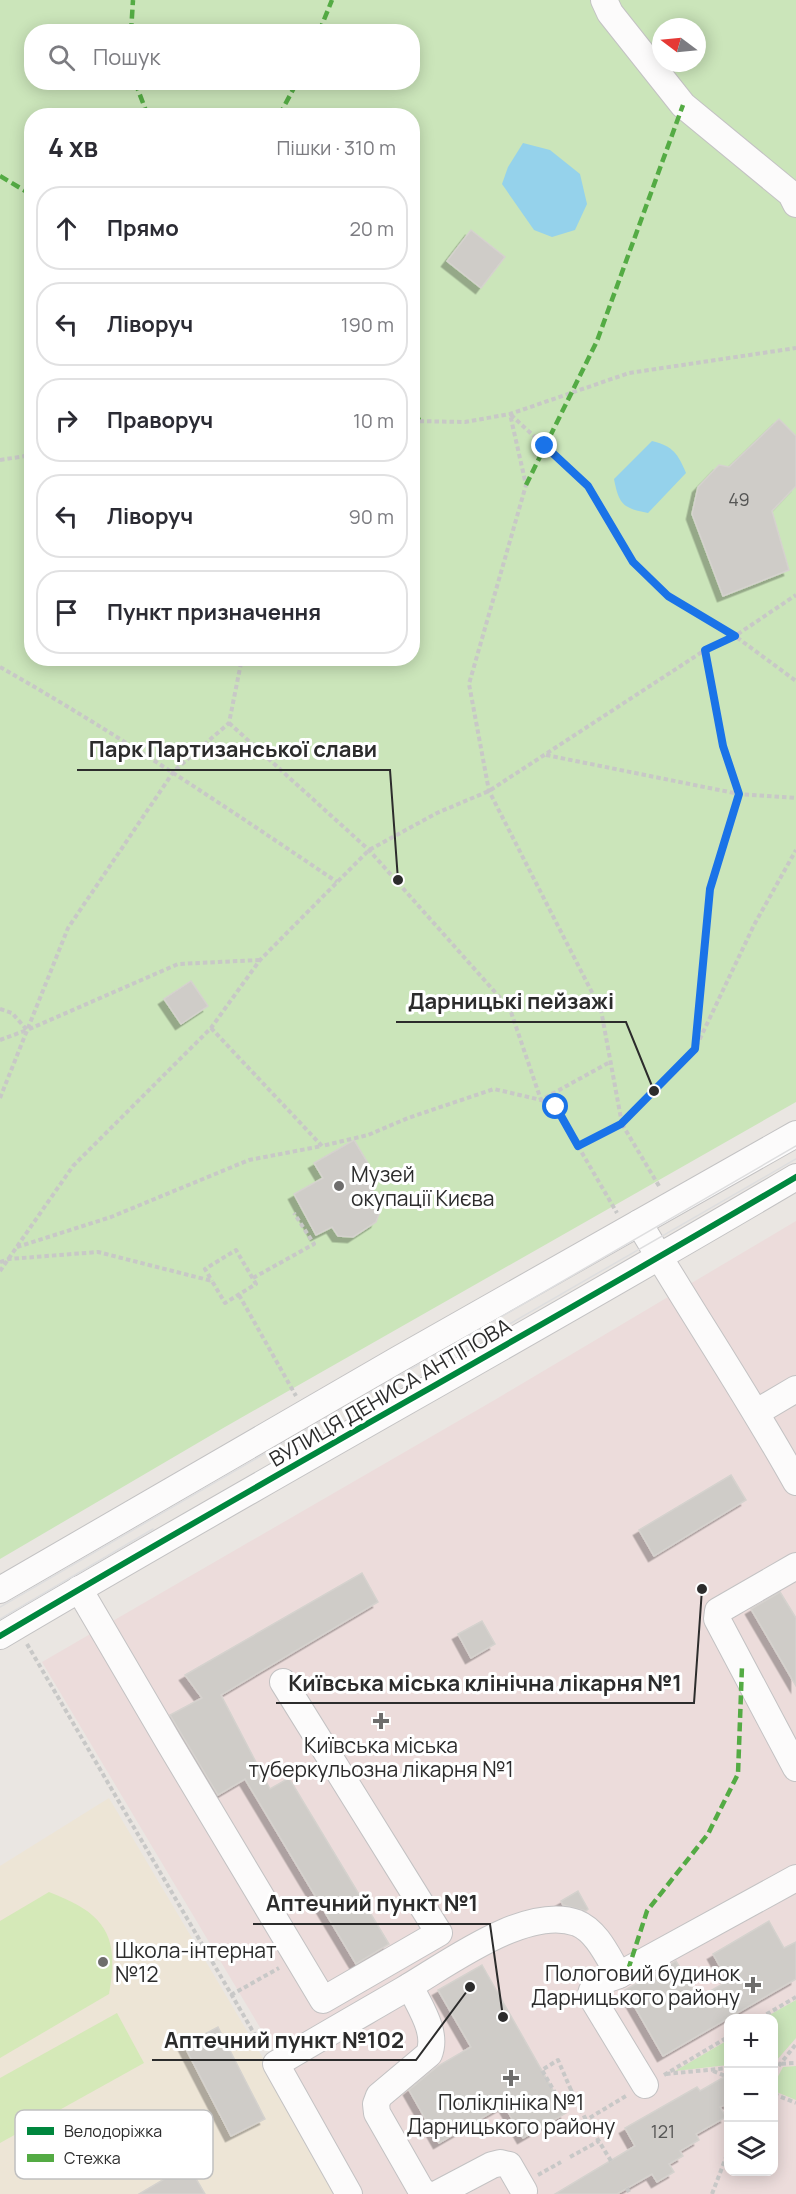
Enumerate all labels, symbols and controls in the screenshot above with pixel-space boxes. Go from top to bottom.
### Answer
north arrow [652,18,706,72]
search box [24,24,420,90]
icon: search [45,41,78,74]
text: Пошук [93,42,160,72]
text: 4 хв [48,129,98,165]
text: Пішки · 310 m [276,134,396,161]
icon: ahead [50,212,83,245]
text: Прямо [107,213,179,243]
text: 20 m [349,215,394,242]
icon: left [50,308,83,341]
text: Ліворуч [107,309,193,339]
text: 190 m [341,311,394,338]
icon: right [50,404,83,437]
text: Праворуч [107,405,213,435]
text: 10 m [353,407,394,434]
route end [531,432,557,458]
house number: 49 [728,487,750,511]
icon: left [50,500,83,533]
text: Ліворуч [107,501,193,531]
text: 90 m [348,503,394,530]
icon: arrive [50,596,83,629]
text: Пункт призначення [107,597,321,627]
callout: Парк Партизанської слави [77,730,390,770]
text: Парк Партизанської слави [89,734,377,764]
callout: Дарницькі пейзажі [396,982,626,1022]
text: Дарницькі пейзажі [408,986,614,1016]
route start [542,1093,568,1119]
place label: Музей окупації Києва [351,1160,494,1212]
marker: Музей окупації Києва [332,1179,346,1193]
street label: ВУЛИЦЯ ДЕНИСА АНТІПОВА [264,1311,516,1473]
callout: Київська міська клінічна лікарня №1 [276,1663,694,1703]
text: Київська міська клінічна лікарня №1 [288,1668,682,1698]
marker: Київська міська туберкульозна лікарня №1 [372,1712,390,1730]
place label: Київська міська туберкульозна лікарня №1 [248,1731,514,1783]
callout: Аптечний пункт №1 [253,1884,490,1924]
text: Аптечний пункт №1 [266,1888,478,1918]
place label: Школа-інтернат №12 [115,1936,277,1988]
marker: Школа-інтернат №12 [96,1955,110,1969]
place label: Пологовий будинок Дарницького району [531,1959,741,2011]
marker: Пологовий будинок Дарницького району [744,1976,762,1994]
map controls [724,2014,778,2176]
button: + [724,2014,778,2068]
callout: Аптечний пункт №102 [152,2020,416,2060]
text: Аптечний пункт №102 [164,2025,404,2055]
button: − [724,2068,778,2122]
marker: Поліклініка №1 Дарницького району [502,2069,520,2087]
place label: Поліклініка №1 Дарницького району [407,2088,615,2140]
legend [15,2110,213,2179]
house number: 121 [651,2119,675,2143]
text: Велодоріжка [64,2120,162,2142]
button: layers [724,2122,778,2176]
text: Стежка [64,2147,121,2169]

